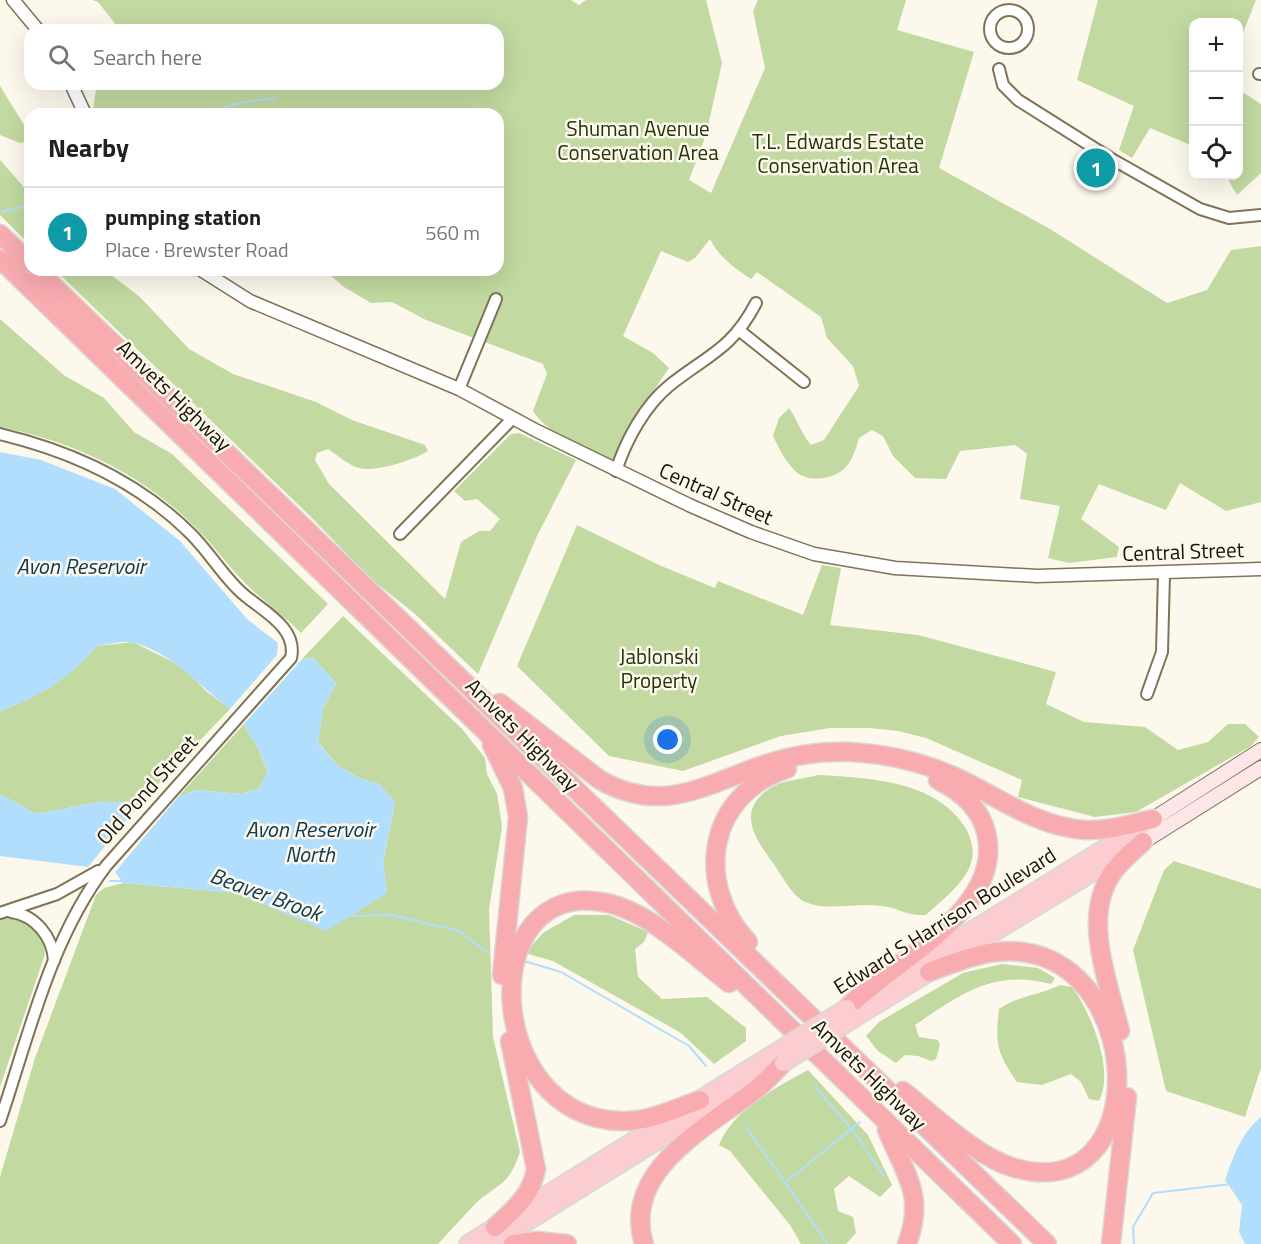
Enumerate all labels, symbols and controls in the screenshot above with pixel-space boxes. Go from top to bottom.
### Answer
map controls [1189,18,1243,180]
button: + [1189,18,1243,72]
search box [24,24,504,90]
text: Search here [93,40,202,74]
icon: search [45,41,78,74]
button: − [1189,72,1243,126]
park label: Shuman Avenue Conservation Area [557,112,719,168]
park label: T.L. Edwards Estate Conservation Area [752,125,924,181]
button: locate [1189,126,1243,180]
text: Nearby [48,128,129,167]
pin: 1 [1076,146,1116,190]
text: pumping station [105,200,261,234]
text: 1 [62,217,73,248]
text: 560 m [425,217,480,248]
text: Place · Brewster Road [105,234,289,265]
street label: Amvets Highway [110,332,240,459]
street label: Central Street [654,454,779,533]
street label: Central Street [1122,533,1245,569]
water label: Avon Reservoir [16,549,149,583]
park label: Jablonski Property [619,640,699,696]
street label: Amvets Highway [459,670,587,798]
your location [653,725,682,754]
street label: Old Pond Street [88,726,205,852]
water label: Avon Reservoir North [245,812,378,871]
street label: Edward S Harrison Boulevard [827,838,1062,1002]
water label: Beaver Brook [205,858,329,931]
street label: Amvets Highway [805,1011,935,1138]

